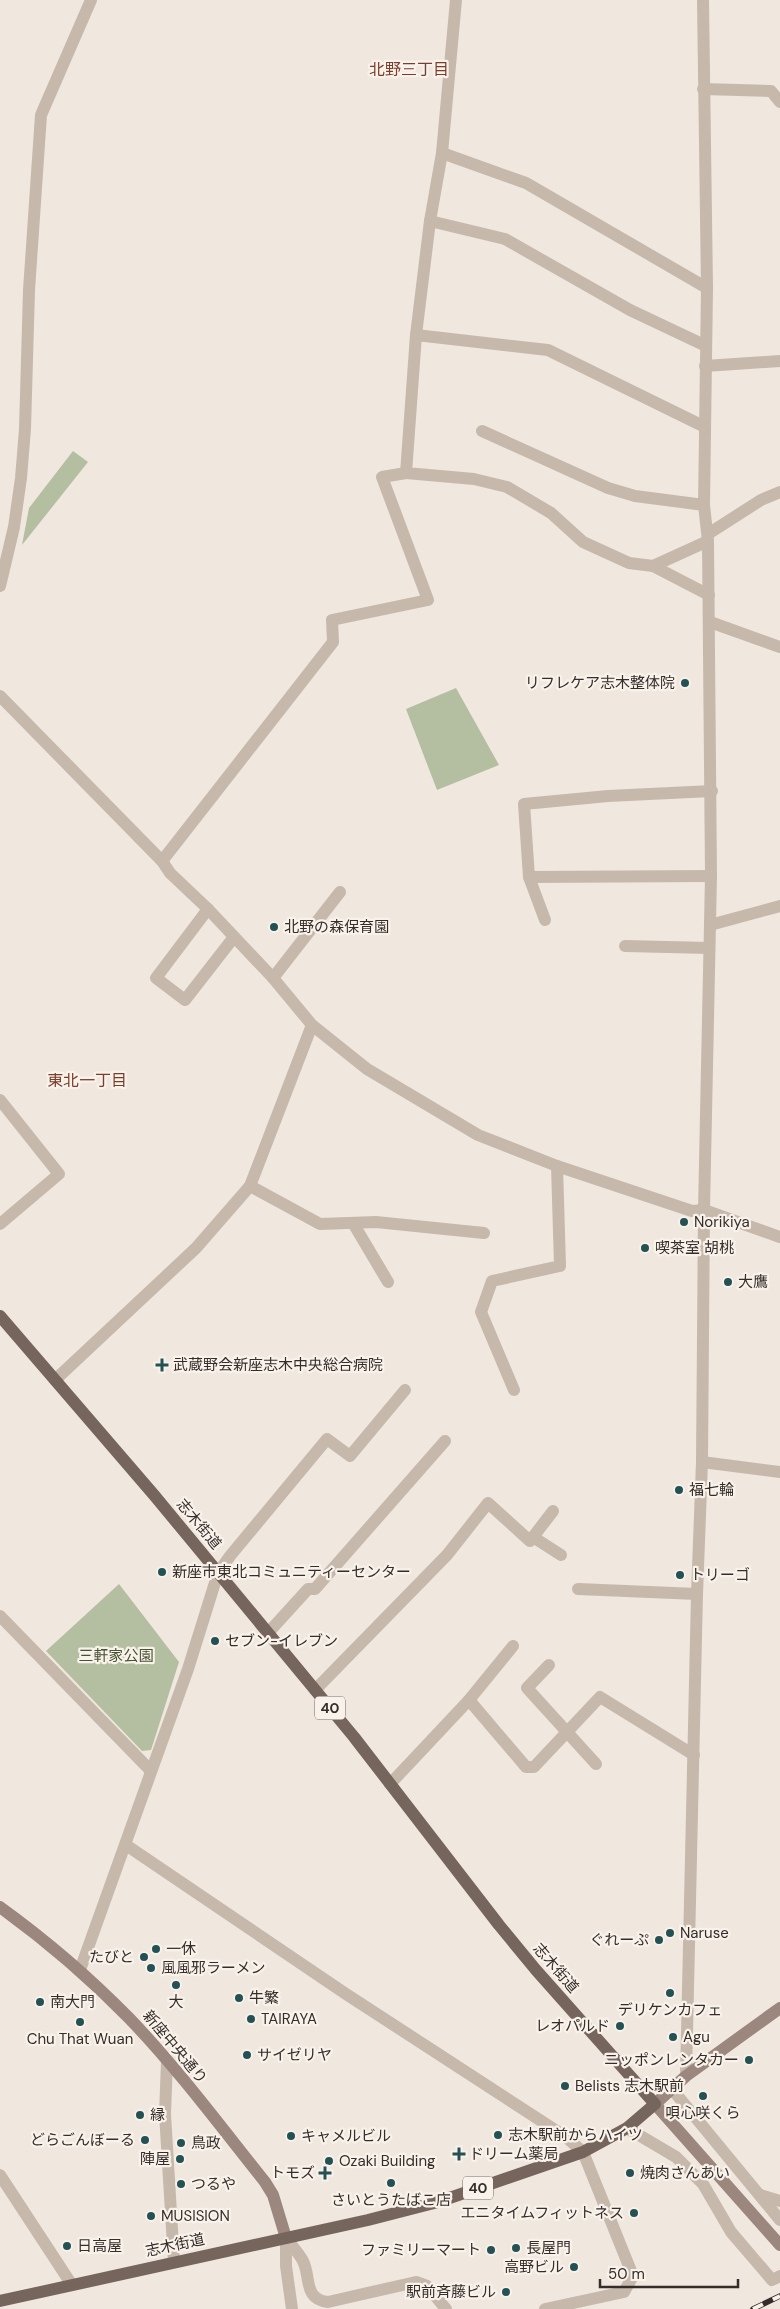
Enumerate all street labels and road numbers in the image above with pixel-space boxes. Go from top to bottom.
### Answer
street label: 志木街道 [172,1495,226,1553]
road number: 40 [315,1696,345,1720]
street label: 志木街道 [529,1939,583,1997]
street label: 新座中央通り [138,2006,212,2088]
road number: 40 [463,2176,493,2200]
street label: 志木街道 [144,2229,206,2261]

